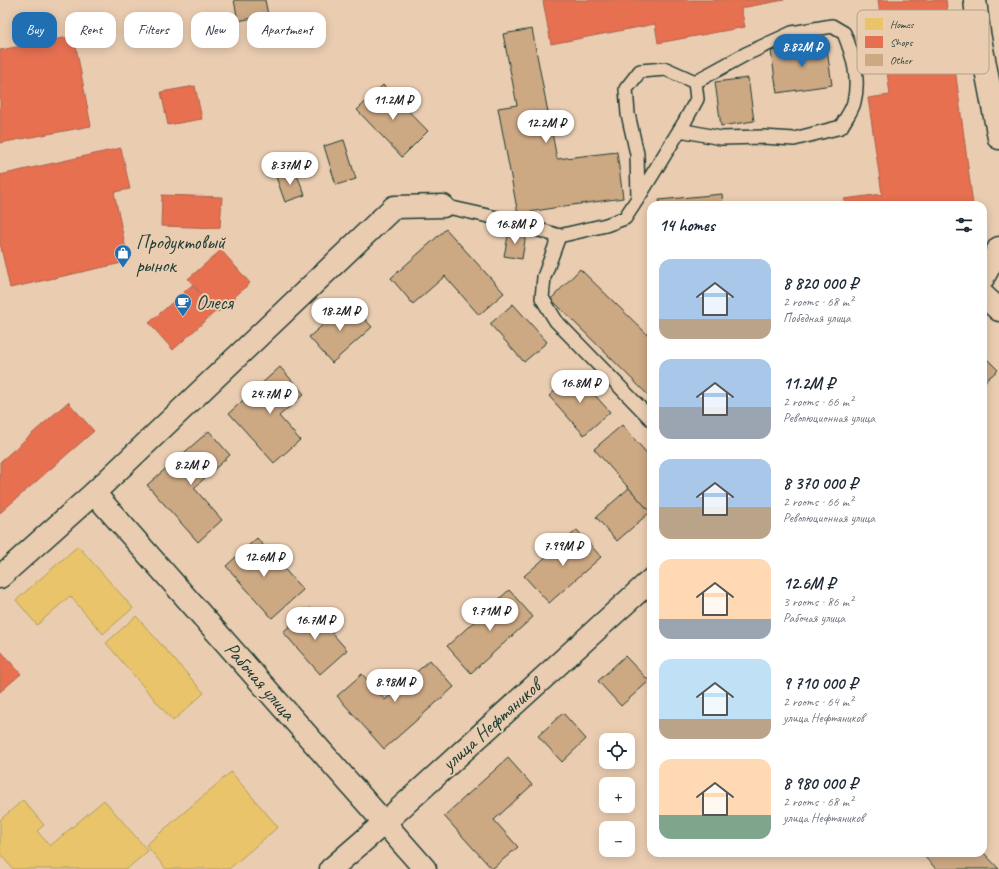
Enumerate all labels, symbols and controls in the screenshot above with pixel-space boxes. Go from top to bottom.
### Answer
legend [857,10,989,74]
chip: Buy [12,12,57,48]
chip: Rent [65,12,116,48]
chip: Filters [124,12,183,48]
chip: New [191,12,239,48]
chip: Apartment [247,12,326,48]
text: Homes [890,17,915,31]
pin: 8.82M ₽ [765,34,839,68]
text: Shops [890,35,914,49]
text: 8.82M ₽ [782,39,822,55]
text: Other [890,53,913,67]
pin: 11.2M ₽ [356,87,430,121]
text: 11.2M ₽ [373,92,413,108]
pin: 12.2M ₽ [509,110,583,144]
text: 12.2M ₽ [526,115,566,131]
pin: 8.37M ₽ [253,152,327,186]
text: 8.37M ₽ [270,157,310,173]
pin: 16.8M ₽ [478,211,552,245]
icon: filters [953,214,975,236]
text: 14 homes [659,215,715,236]
text: 16.8M ₽ [495,216,535,232]
place label: Продуктовый рынок [136,230,227,278]
shop icon: Продуктовый рынок [113,243,133,268]
text: 8 820 000 ₽ [783,273,858,294]
icon: home [691,275,739,323]
place label: Олеся [196,290,235,315]
cafe icon: Олеся [173,292,193,317]
text: 2 rooms · 68 m² [783,294,853,310]
pin: 18.2M ₽ [303,298,377,332]
text: 18.2M ₽ [320,303,360,319]
text: Победная улица [783,310,851,326]
pin: 16.8M ₽ [543,370,617,404]
text: 11.2M ₽ [783,373,835,394]
text: 16.8M ₽ [560,375,600,391]
icon: home [691,375,739,423]
pin: 24.7M ₽ [233,381,307,415]
text: 24.7M ₽ [250,386,290,402]
text: 2 rooms · 66 m² [783,394,853,410]
text: Революционная улица [783,410,875,426]
pin: 8.2M ₽ [158,452,224,486]
text: 8.2M ₽ [174,457,208,473]
text: 8 370 000 ₽ [783,473,858,494]
icon: home [691,475,739,523]
text: 2 rooms · 66 m² [783,494,853,510]
text: Революционная улица [783,510,875,526]
pin: 7.99M ₽ [526,533,600,567]
text: 7.99M ₽ [543,538,583,554]
pin: 12.6M ₽ [227,544,301,578]
text: 12.6M ₽ [244,549,284,565]
text: 12.6M ₽ [783,573,835,594]
icon: home [691,575,739,623]
text: 3 rooms · 86 m² [783,594,853,610]
pin: 9.71M ₽ [453,598,527,632]
text: 9.71M ₽ [470,603,510,619]
pin: 16.7M ₽ [278,607,352,641]
text: Рабочая улица [783,610,845,626]
text: 16.7M ₽ [295,612,335,628]
street label: Рабочая улица [219,637,302,726]
pin: 8.98M ₽ [358,669,432,703]
street label: улица Нефтяников [436,671,549,777]
text: 9 710 000 ₽ [783,673,857,694]
text: 8.98M ₽ [375,674,415,690]
icon: home [691,675,739,723]
text: 2 rooms · 64 m² [783,694,853,710]
text: улица Нефтяников [783,710,864,726]
map controls [599,733,635,857]
button: locate [599,733,635,769]
text: 8 980 000 ₽ [783,773,857,794]
icon: home [691,775,739,823]
button: + [599,777,635,813]
text: 2 rooms · 68 m² [783,794,853,810]
text: улица Нефтяников [783,810,864,826]
button: − [599,821,635,857]

